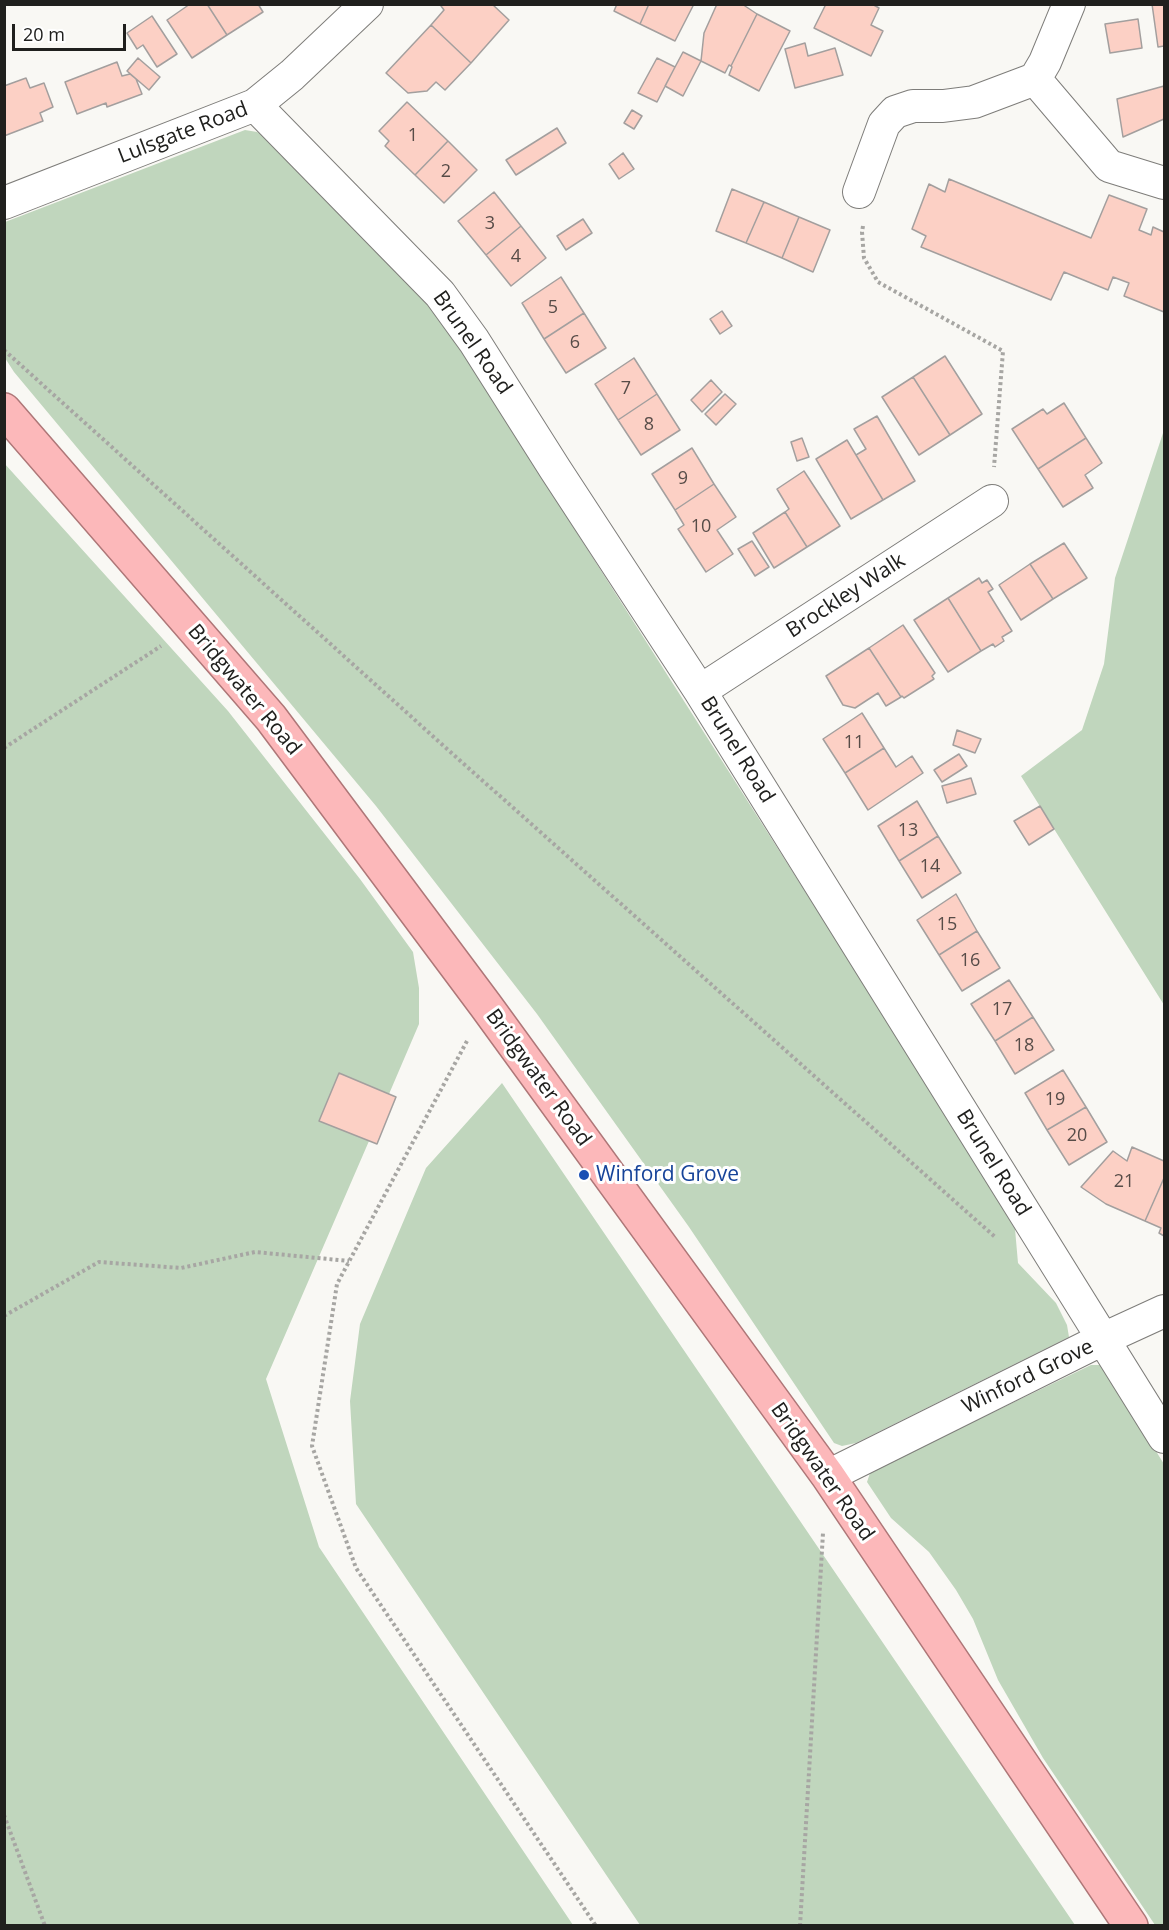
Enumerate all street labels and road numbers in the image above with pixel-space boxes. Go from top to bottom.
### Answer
street label: Lulsgate Road [115,97,251,169]
street label: Brunel Road [427,286,517,400]
street label: Brockley Walk [782,548,910,644]
street label: Bridgwater Road [182,619,306,761]
street label: Brunel Road [694,692,780,808]
street label: Bridgwater Road [480,1005,596,1151]
street label: Brunel Road [950,1105,1036,1221]
street label: Winford Grove [958,1334,1098,1420]
street label: Bridgwater Road [765,1398,879,1546]

